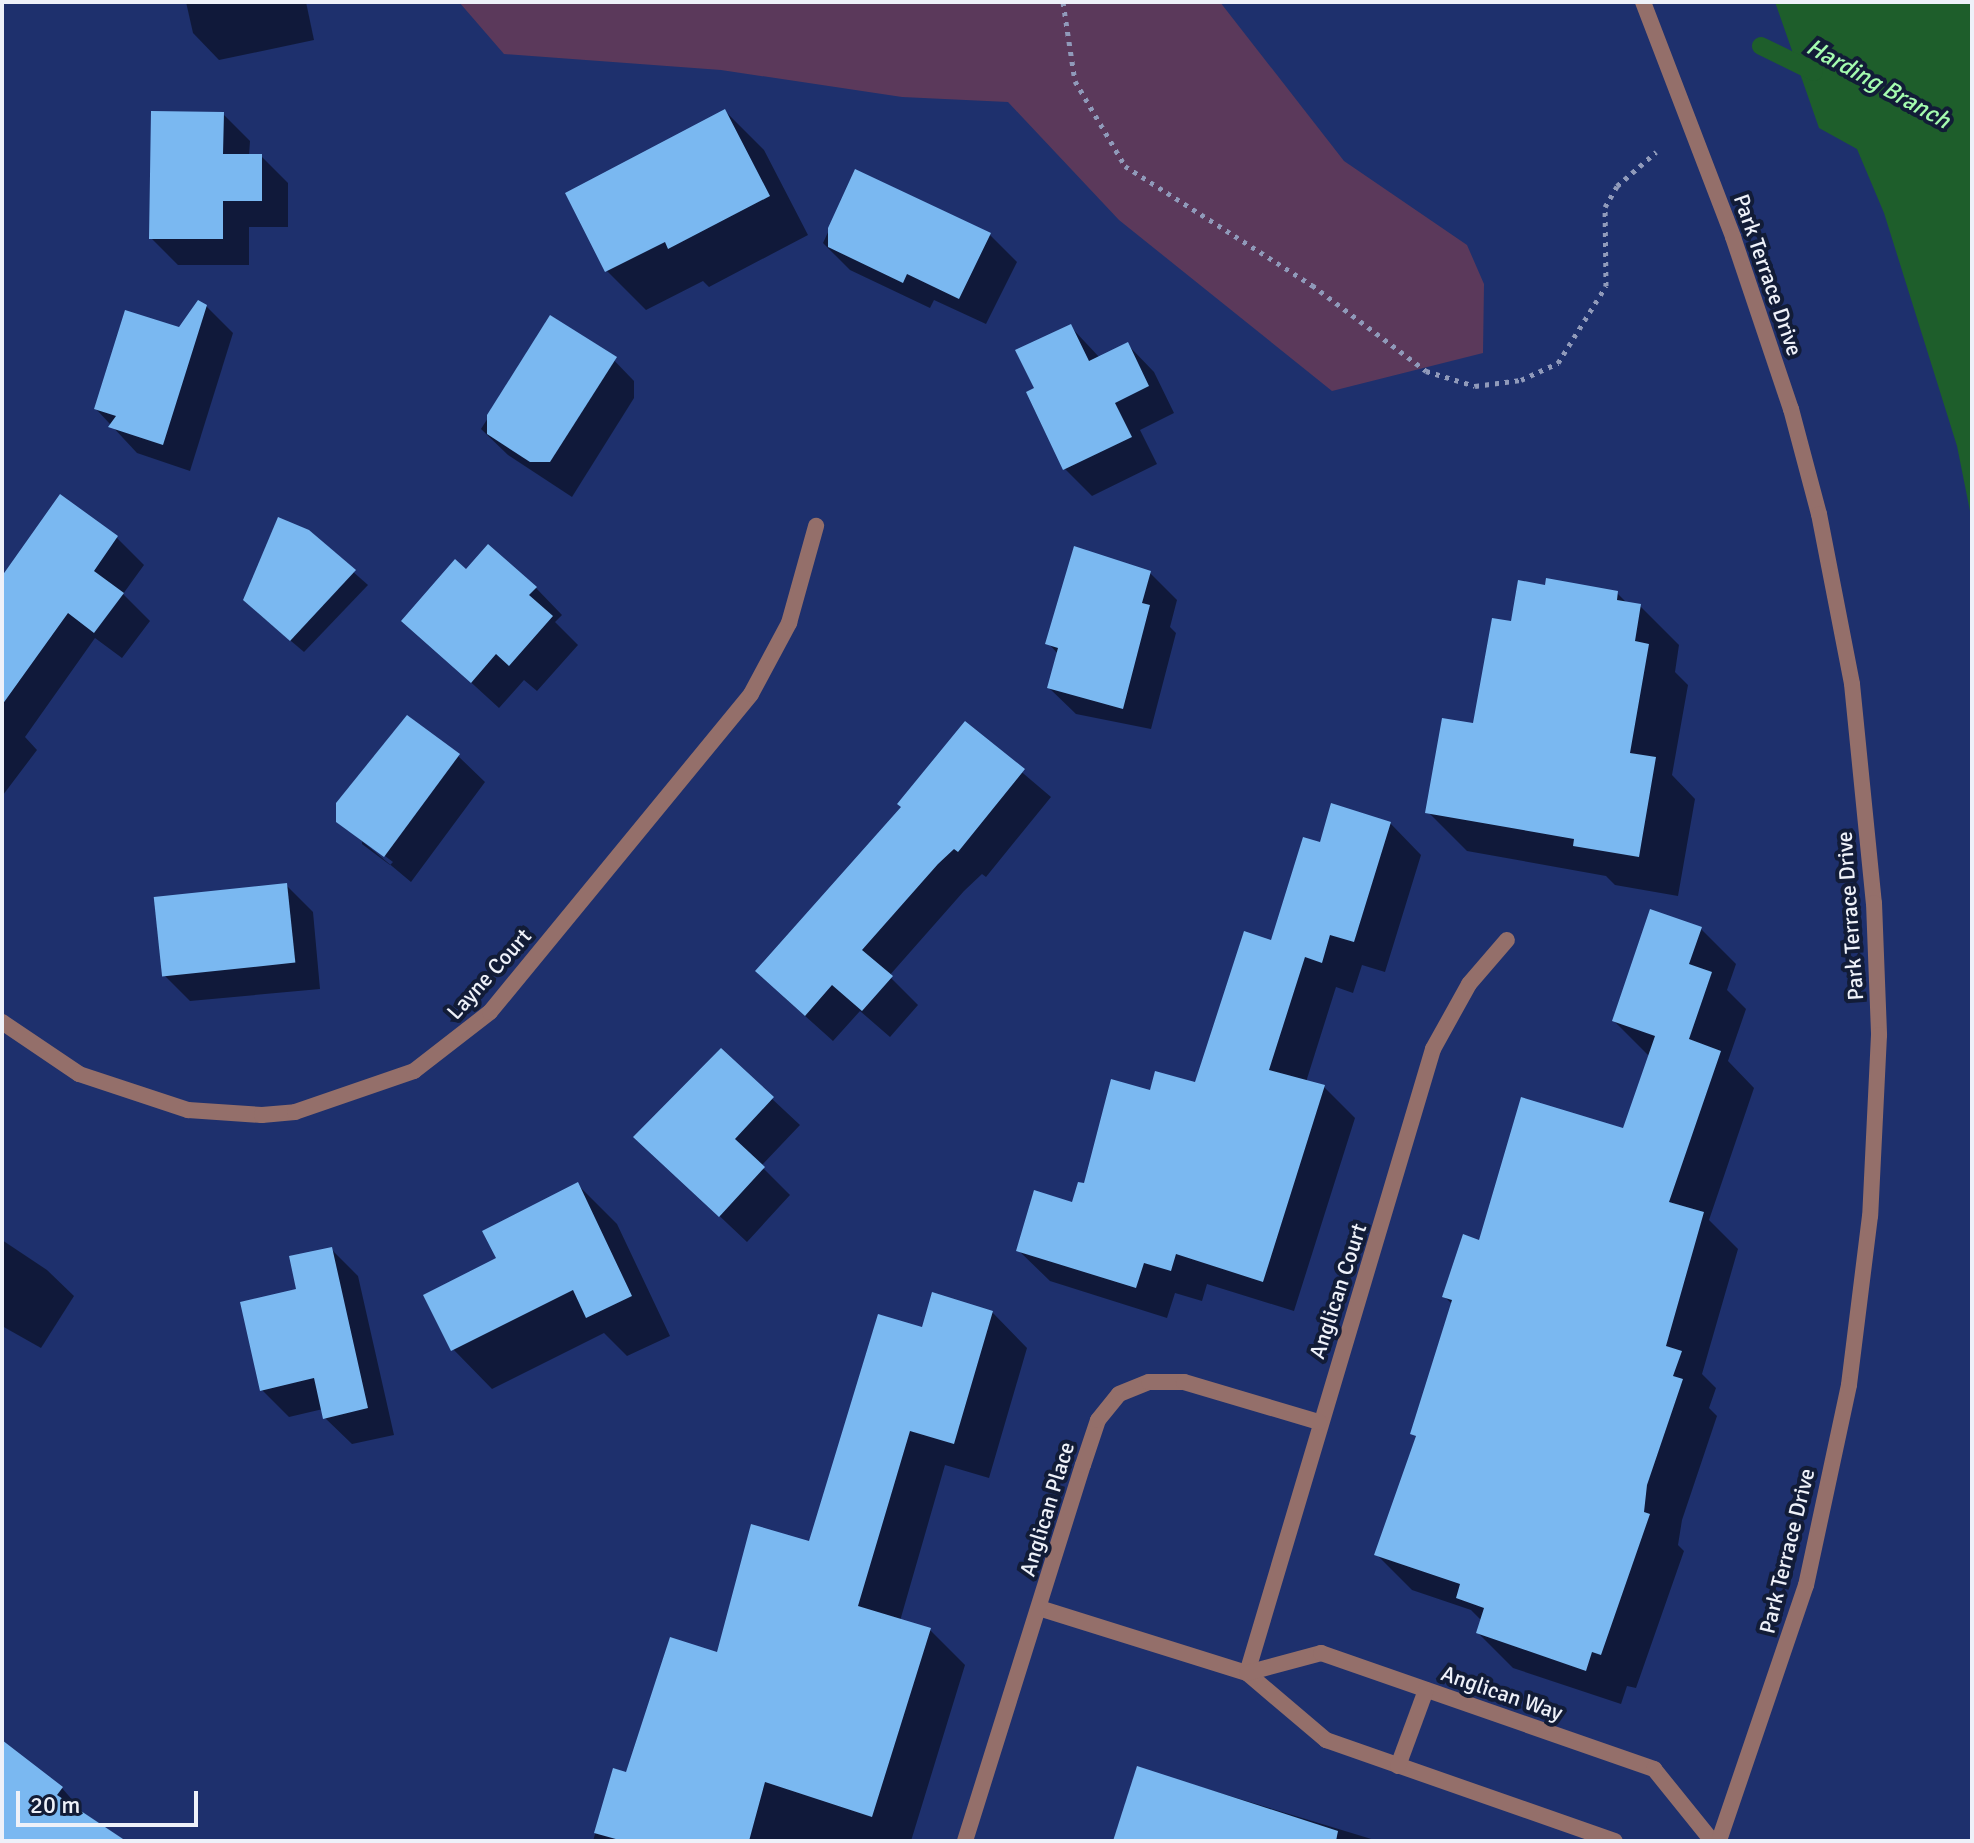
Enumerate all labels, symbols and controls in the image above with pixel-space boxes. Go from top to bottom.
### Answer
water label: Harding Branch [1801,33,1955,135]
street label: Park Terrace Drive [1728,191,1808,359]
street label: Park Terrace Drive [1831,831,1869,1001]
street label: Layne Court [441,923,537,1025]
street label: Anglican Court [1304,1220,1372,1362]
street label: Anglican Place [1014,1439,1080,1579]
street label: Park Terrace Drive [1754,1466,1820,1636]
street label: Anglican Way [1438,1660,1566,1726]
scale bar [20,1775,202,1825]
text: 20 m [30,1790,80,1820]

